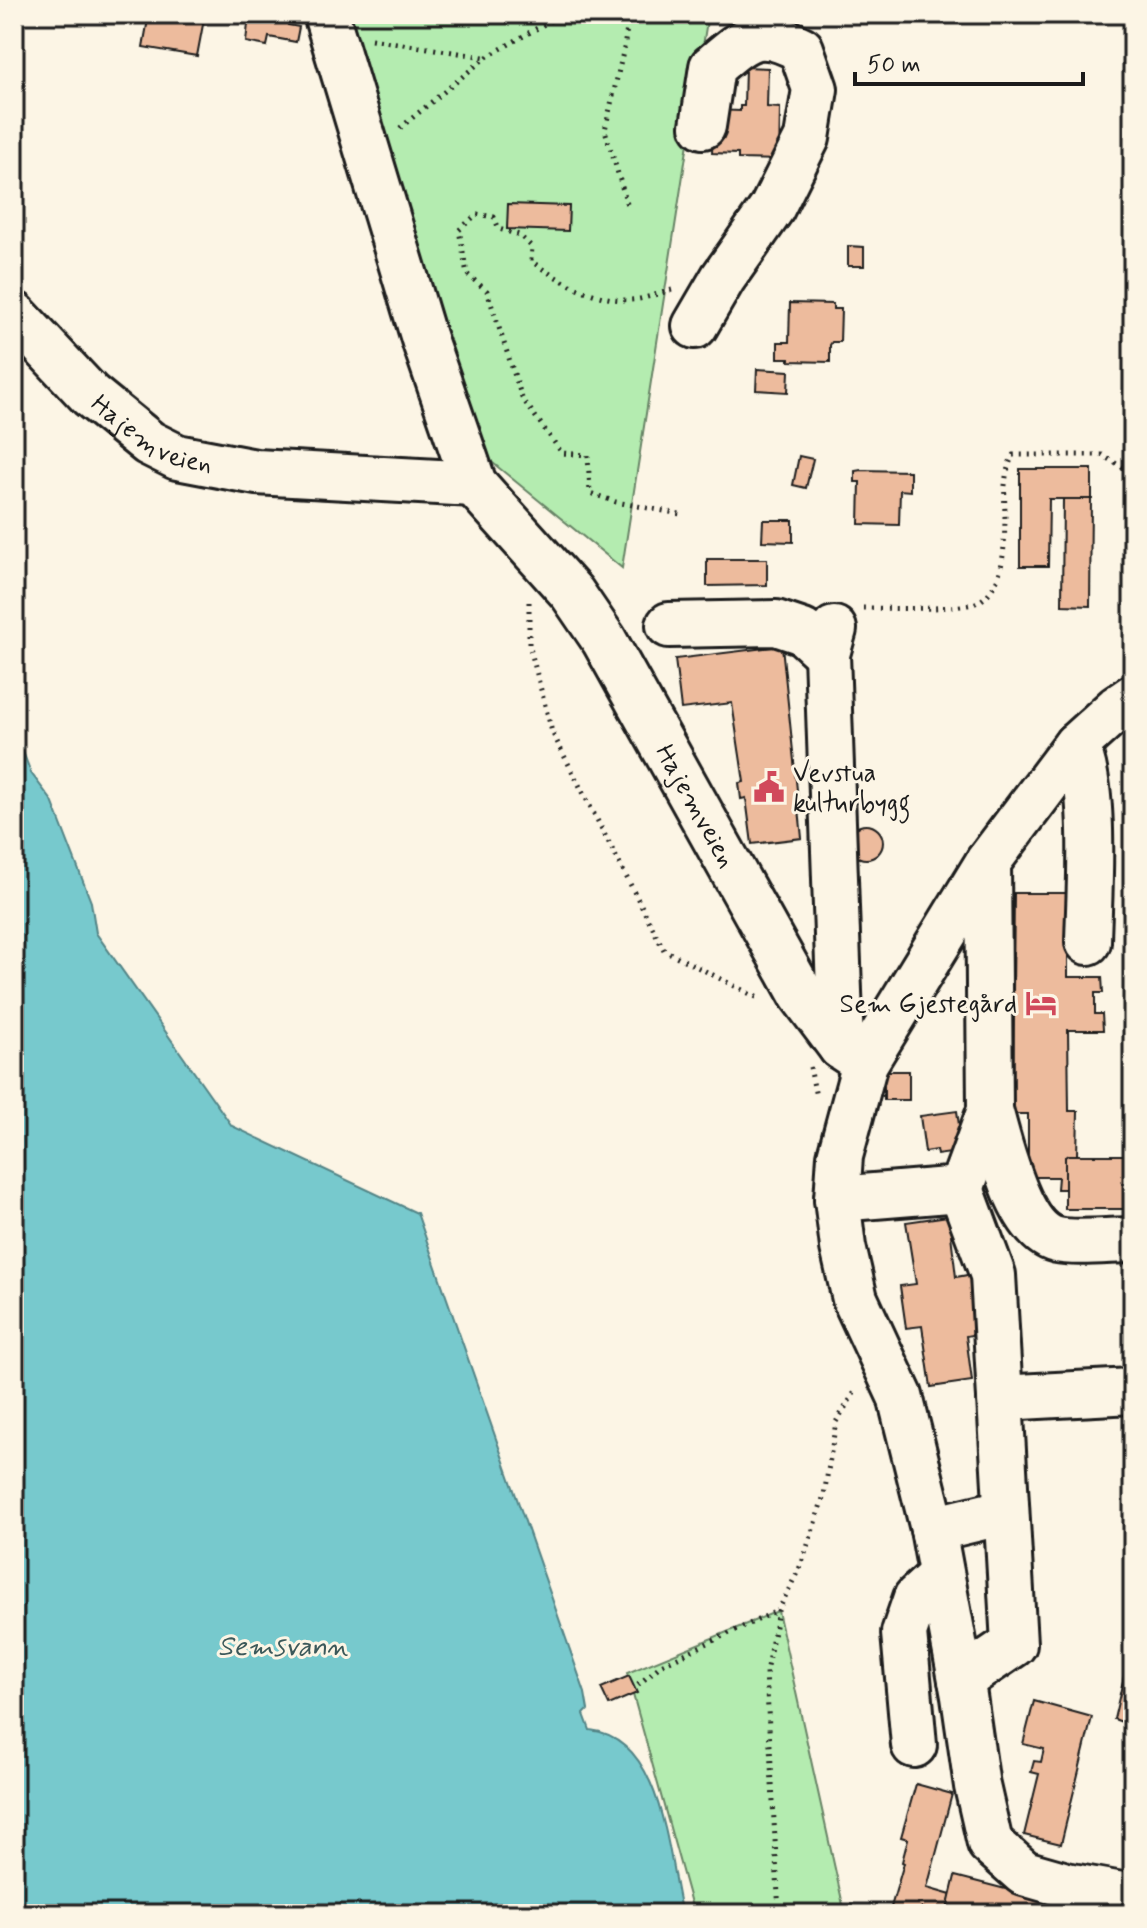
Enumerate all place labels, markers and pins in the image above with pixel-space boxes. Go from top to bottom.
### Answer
place label: Vevstua kulturbygg [793,757,911,824]
public building icon: Vevstua kulturbygg [752,770,786,804]
hotel icon: Sem Gjestegård [1024,986,1058,1020]
place label: Sem Gjestegård [840,988,1017,1022]

